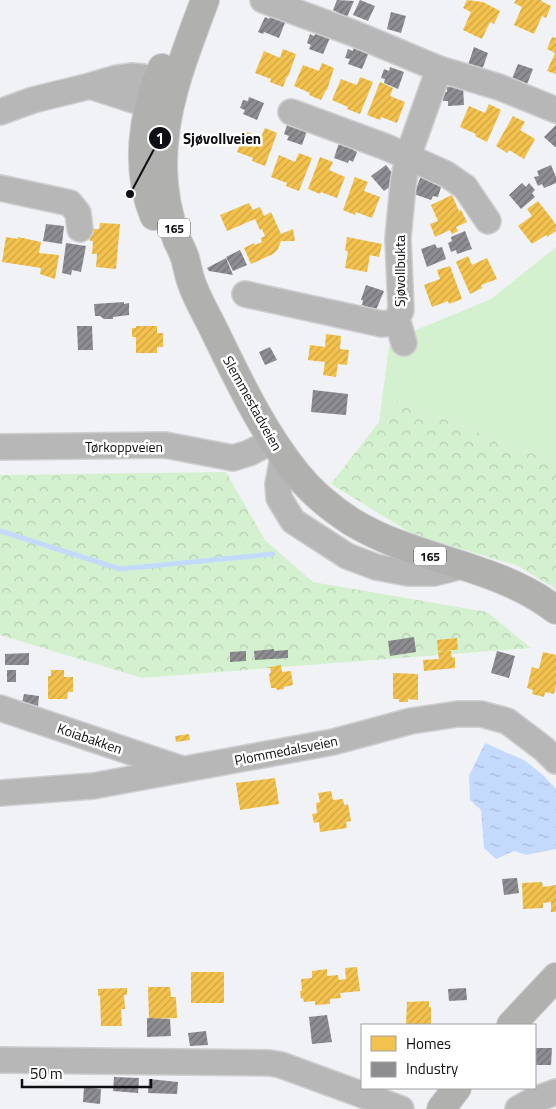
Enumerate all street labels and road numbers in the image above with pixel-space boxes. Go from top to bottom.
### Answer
road number: 165 [158,218,190,238]
street label: Sjøvollbukta [389,235,410,307]
street label: Slemmestadveien [218,352,288,454]
street label: Tørkoppveien [85,436,163,457]
road number: 165 [414,546,446,566]
street label: Koiabakken [55,717,125,759]
street label: Plommedalsveien [233,730,339,770]

